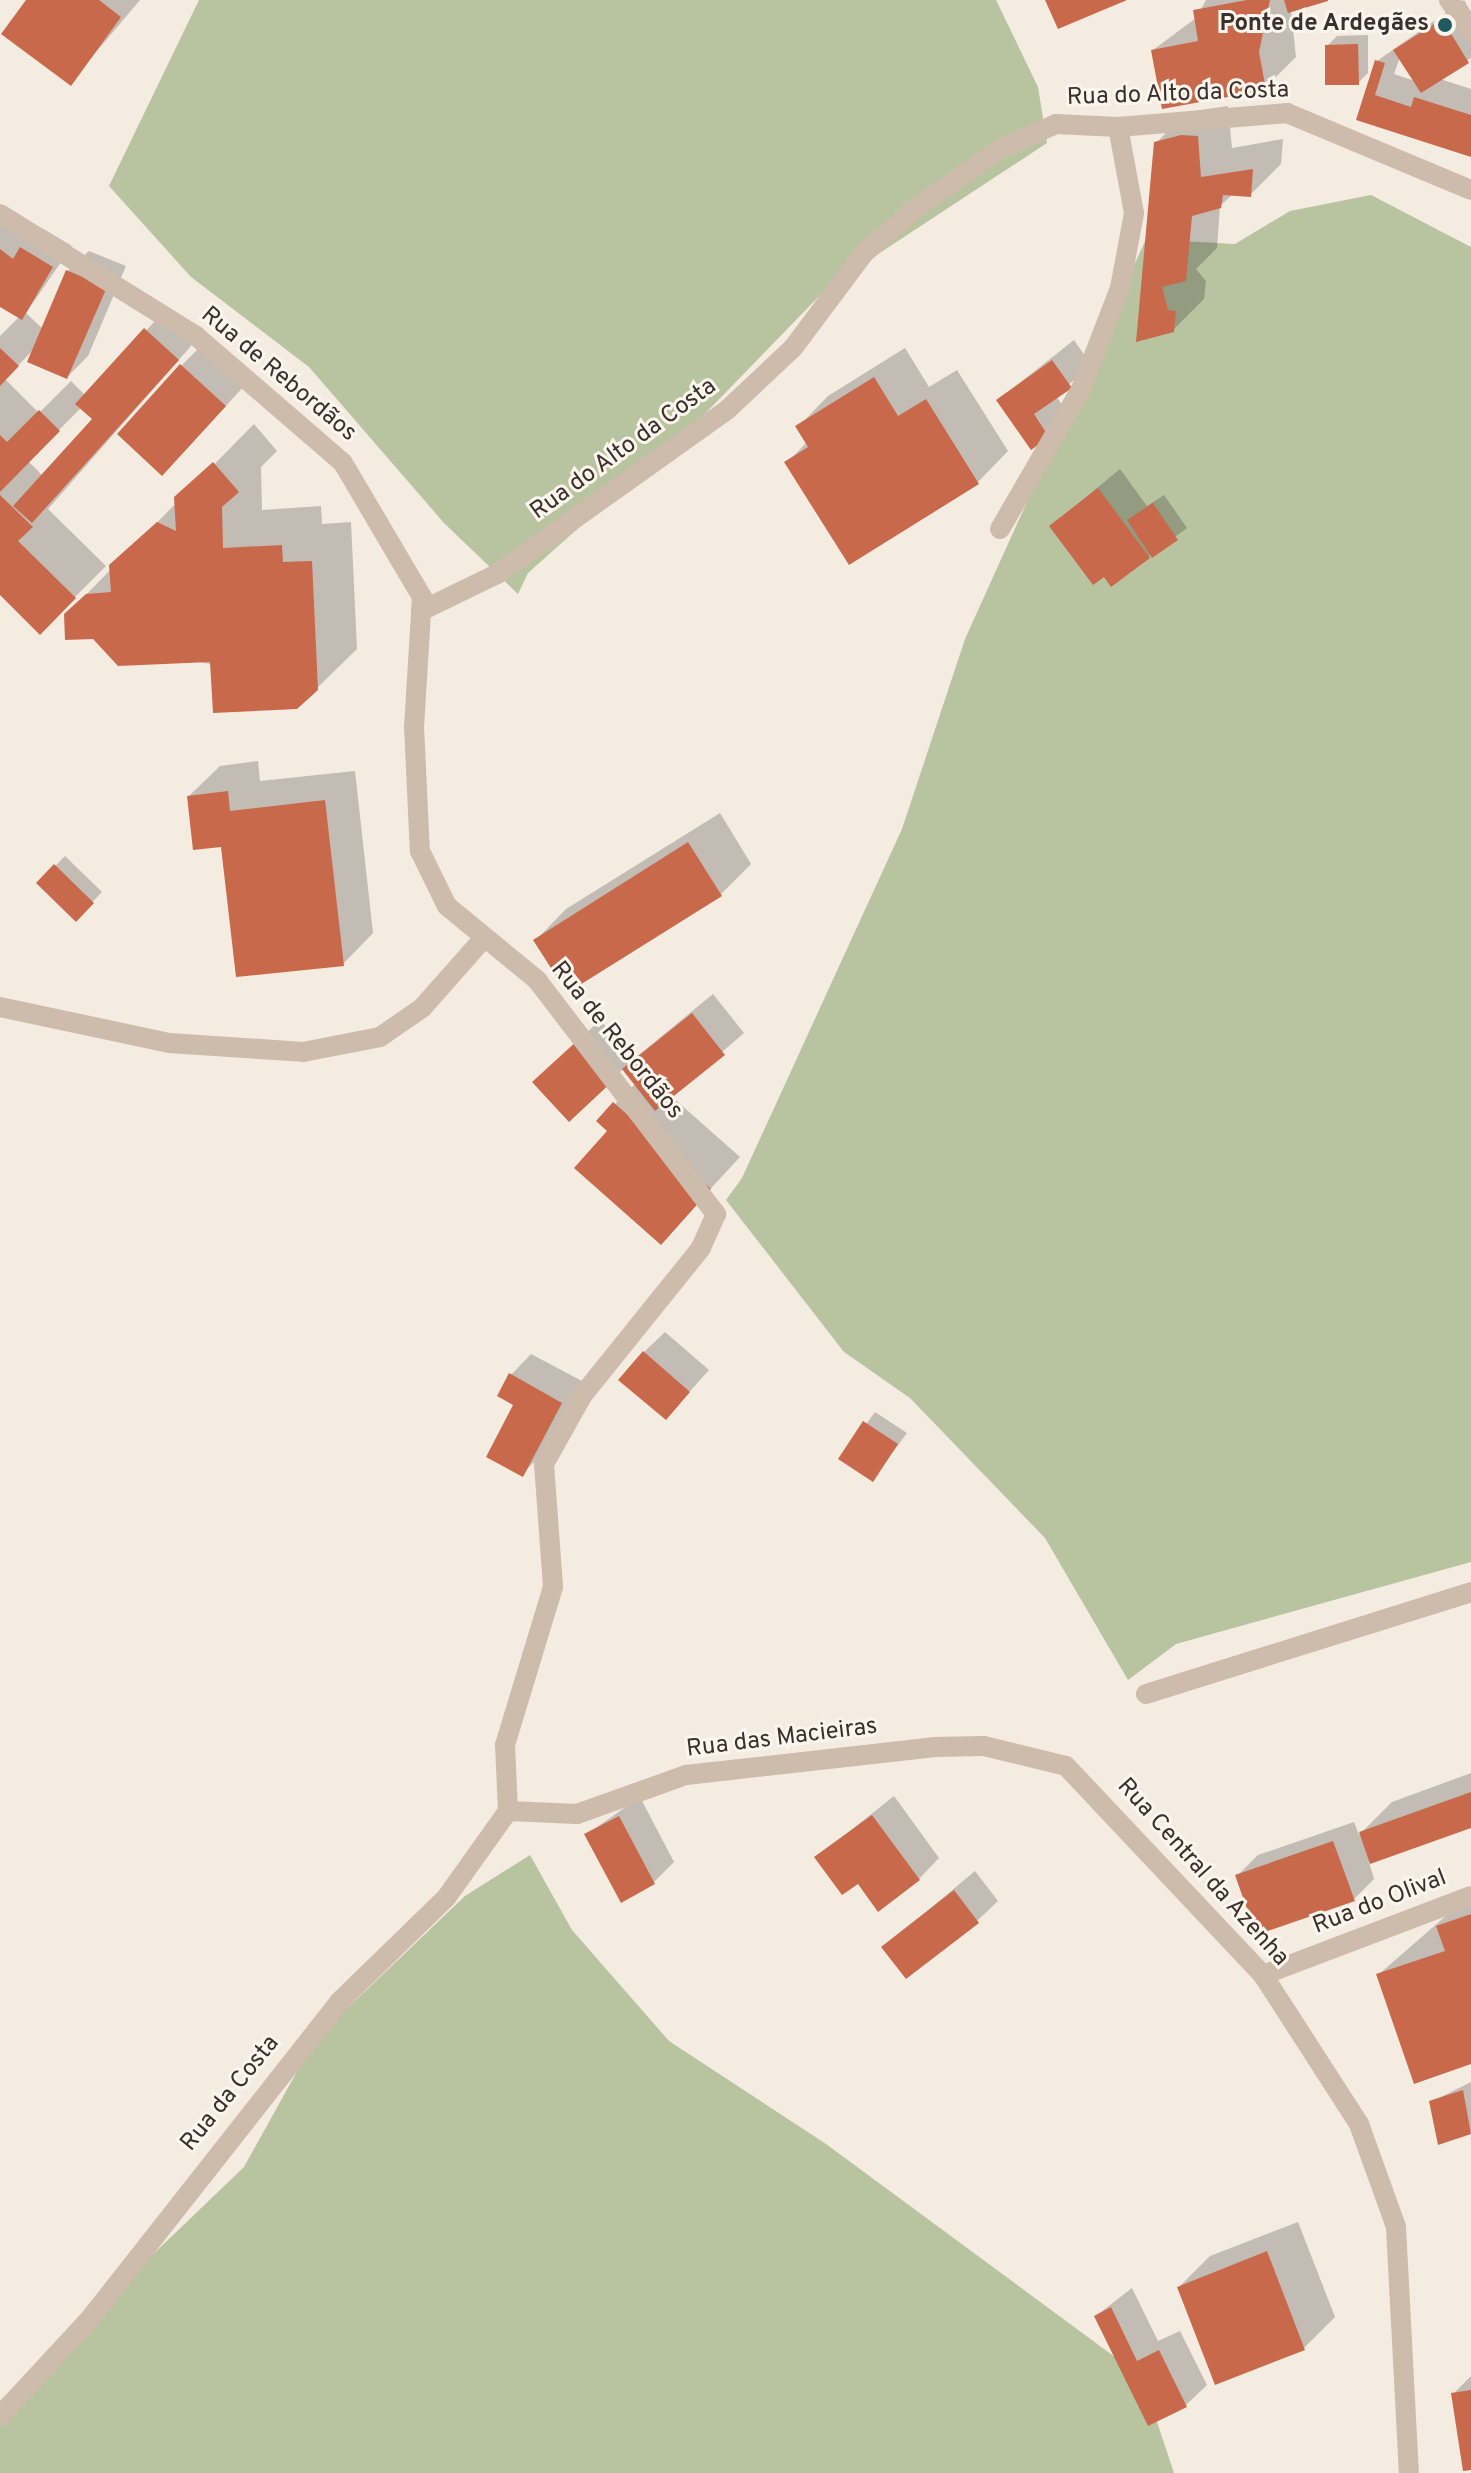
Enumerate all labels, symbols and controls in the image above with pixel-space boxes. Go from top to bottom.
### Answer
place label: Ponte de Ardegães [1218,11,1429,39]
marker: Ponte de Ardegães [1436,16,1454,34]
street label: Rua do Alto da Costa [1066,77,1290,113]
street label: Rua de Rebordãos [194,302,362,448]
street label: Rua do Alto da Costa [525,373,723,527]
street label: Rua de Rebordãos [544,956,688,1126]
street label: Rua das Macieiras [685,1713,879,1765]
street label: Rua Central da Azenha [1110,1773,1294,1973]
street label: Rua do Olival [1309,1864,1451,1942]
street label: Rua da Costa [176,2030,286,2158]

